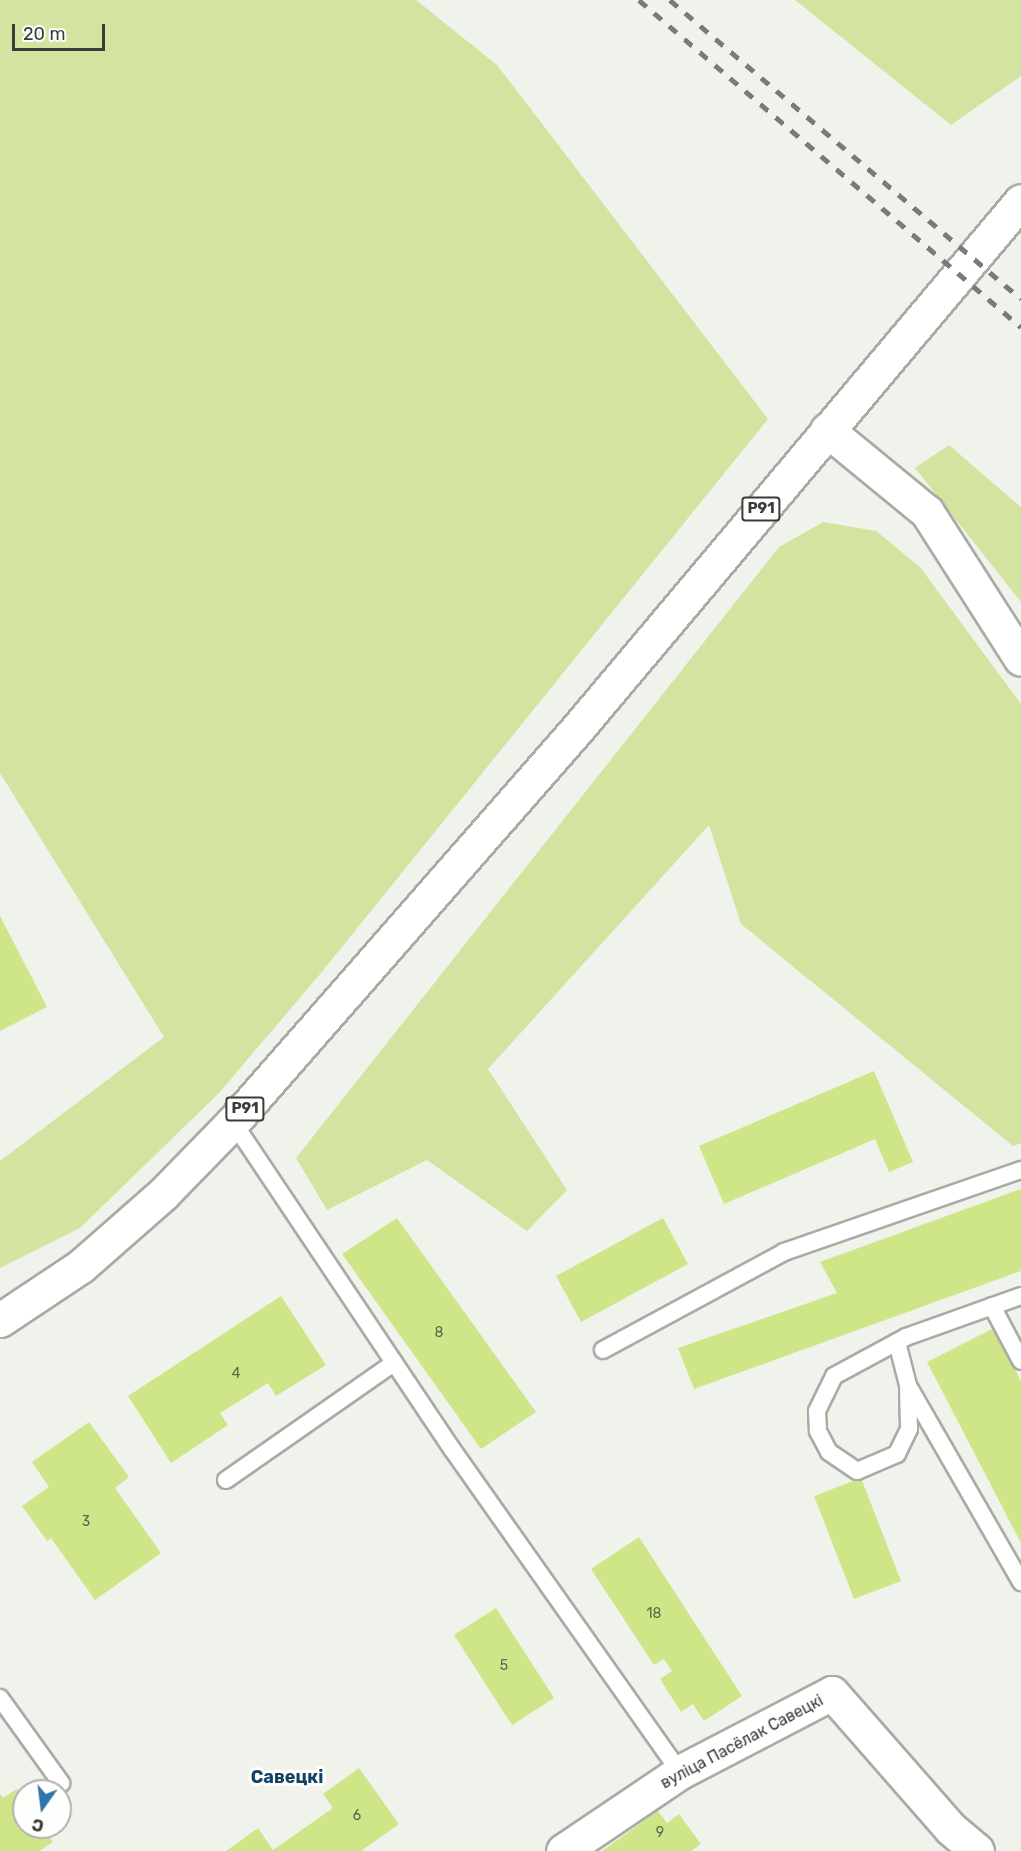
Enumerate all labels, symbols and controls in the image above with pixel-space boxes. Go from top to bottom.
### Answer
scale bar [15,12,108,50]
text: 20 m [23,23,65,45]
road number: Р91 [740,497,782,521]
road number: Р91 [224,1097,266,1121]
house number: 8 [435,1325,443,1341]
house number: 4 [232,1366,240,1382]
house number: 3 [82,1514,90,1530]
house number: 18 [647,1606,661,1622]
house number: 5 [500,1658,508,1674]
street label: вуліца Пасёлак Савецкі [657,1691,827,1793]
district label: Савецкі [251,1766,323,1788]
north arrow [12,1779,72,1839]
house number: 6 [353,1808,361,1824]
text: С [30,1814,46,1836]
house number: 9 [656,1825,664,1841]

